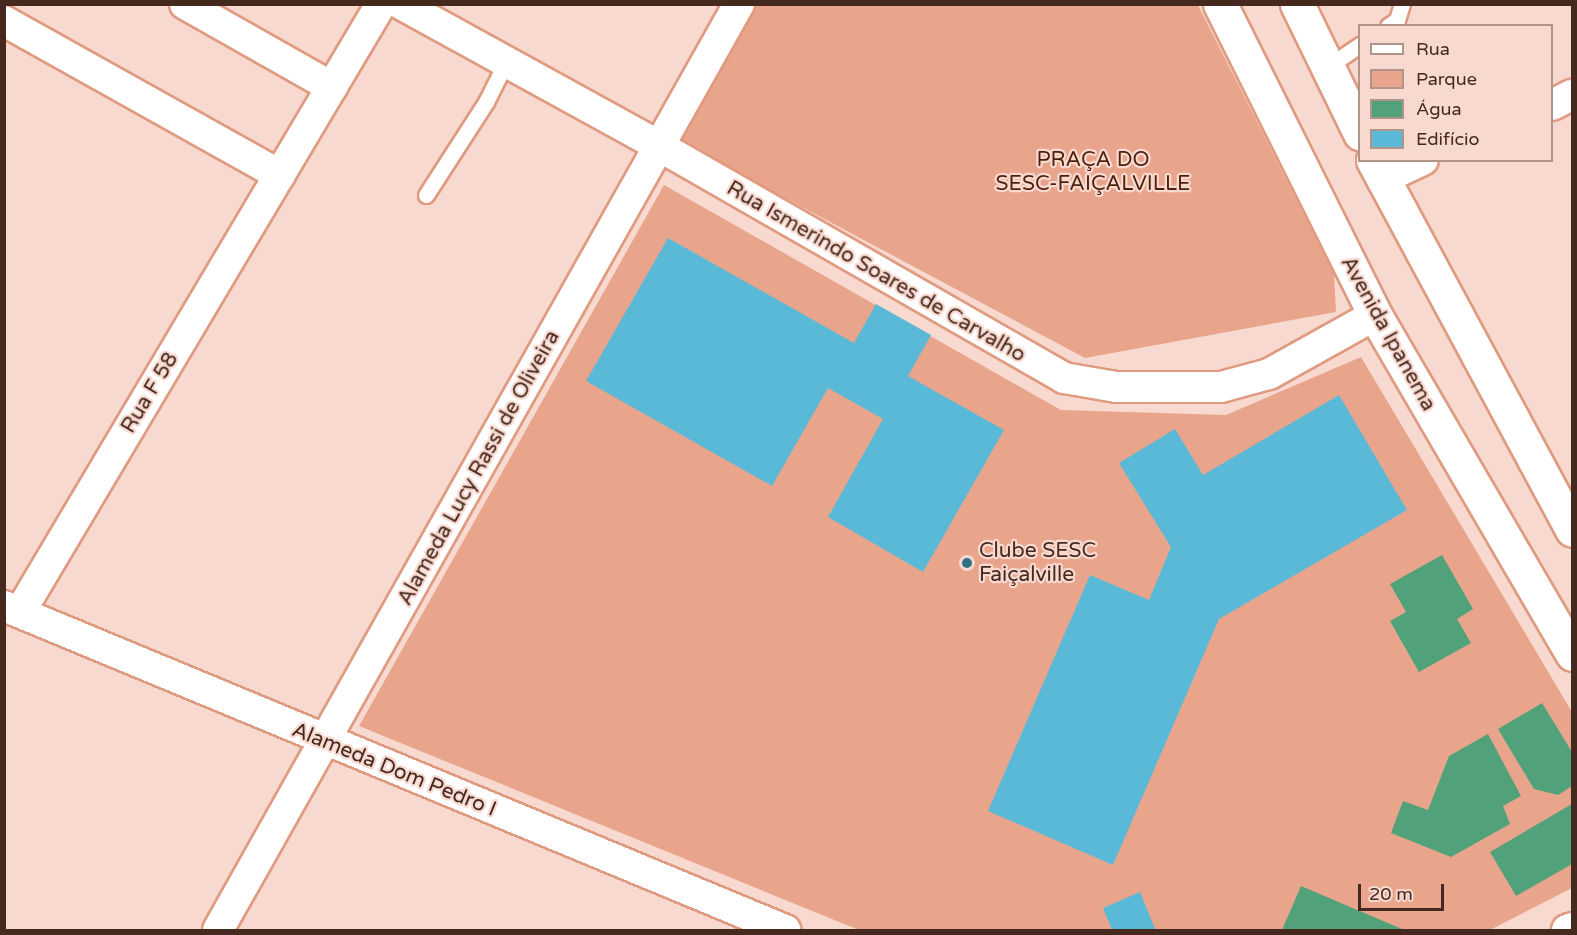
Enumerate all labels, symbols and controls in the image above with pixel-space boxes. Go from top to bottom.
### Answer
legend [1358,24,1553,162]
text: Rua [1416,38,1450,60]
text: Parque [1416,68,1477,90]
text: Água [1416,98,1462,120]
text: Edifício [1416,128,1479,150]
park label: PRAÇA DO SESC-FAIÇALVILLE [996,147,1190,197]
street label: Rua Ismerindo Soares de Carvalho [722,176,1030,368]
street label: Avenida Ipanema [1335,252,1441,416]
street label: Alameda Lucy Rassi de Oliveira [393,326,565,610]
street label: Rua F 58 [116,348,184,438]
place label: Clube SESC Faiçalville [979,538,1096,588]
marker: Clube SESC Faiçalville [960,556,974,570]
street label: Alameda Dom Pedro I [288,717,500,823]
scale bar [1361,872,1446,910]
text: 20 m [1369,883,1413,905]

